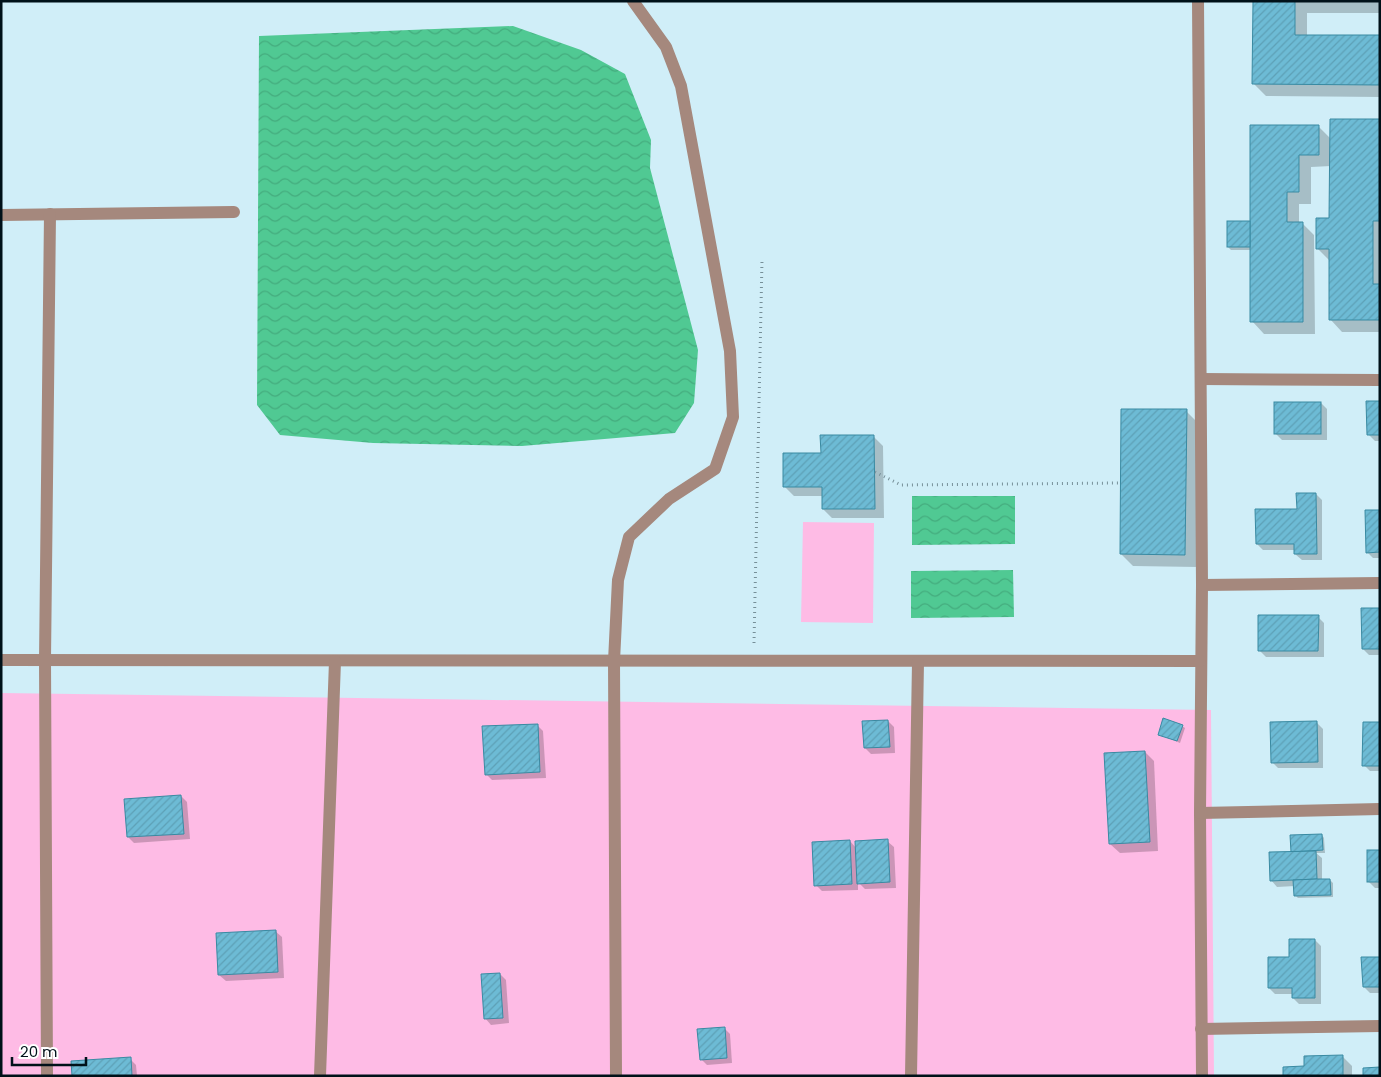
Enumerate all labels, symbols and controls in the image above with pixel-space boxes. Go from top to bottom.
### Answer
scale bar [12,1034,86,1066]
text: 20 m [20,1041,58,1062]

